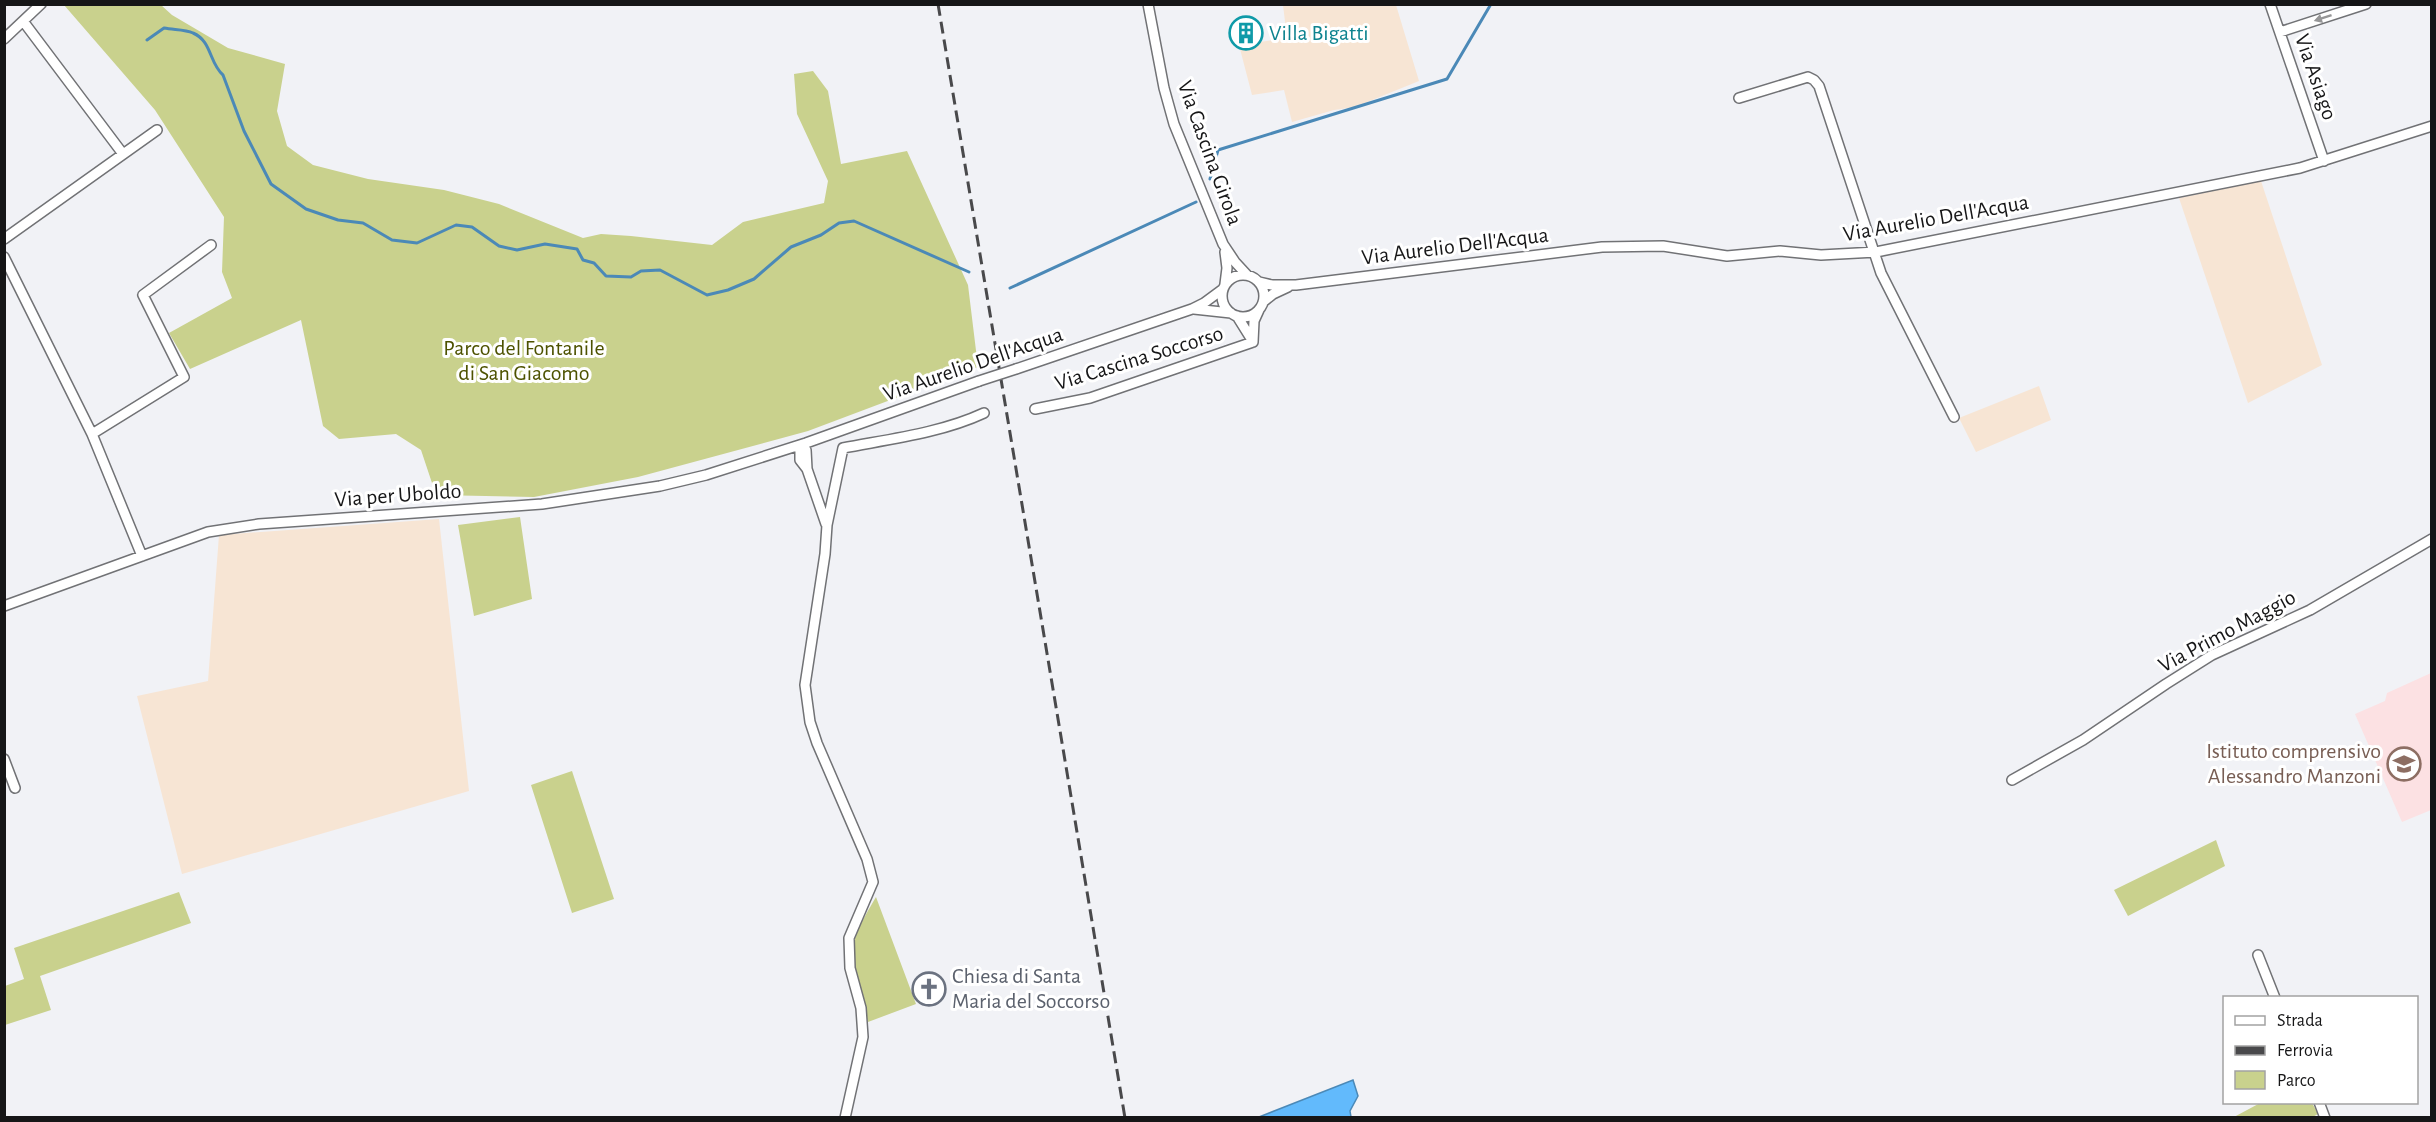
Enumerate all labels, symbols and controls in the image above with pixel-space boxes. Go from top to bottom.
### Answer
one-way arrow [2314,14,2332,24]
building icon: Villa Bigatti [1228,15,1264,51]
place label: Villa Bigatti [1269,22,1368,44]
street label: Via Asiago [2291,31,2341,123]
street label: Via Cascina Girola [1174,78,1246,228]
street label: Via Aurelio Dell'Acqua [1841,191,2031,245]
street label: Via Aurelio Dell'Acqua [1360,224,1550,268]
street label: Via Cascina Soccorso [1052,322,1226,394]
street label: Via Aurelio Dell'Acqua [880,323,1066,405]
park label: Parco del Fontanile di San Giacomo [443,337,605,384]
street label: Via per Uboldo [334,480,462,510]
street label: Via Primo Maggio [2155,586,2299,676]
place label: Istituto comprensivo Alessandro Manzoni [2206,740,2381,787]
school or university icon: Istituto comprensivo Alessandro Manzoni [2386,746,2422,782]
place label: Chiesa di Santa Maria del Soccorso [952,965,1110,1012]
church icon: Chiesa di Santa Maria del Soccorso [911,971,947,1007]
legend [2223,996,2418,1104]
text: Strada [2277,1012,2323,1030]
text: Ferrovia [2277,1042,2333,1060]
text: Parco [2277,1072,2316,1090]

